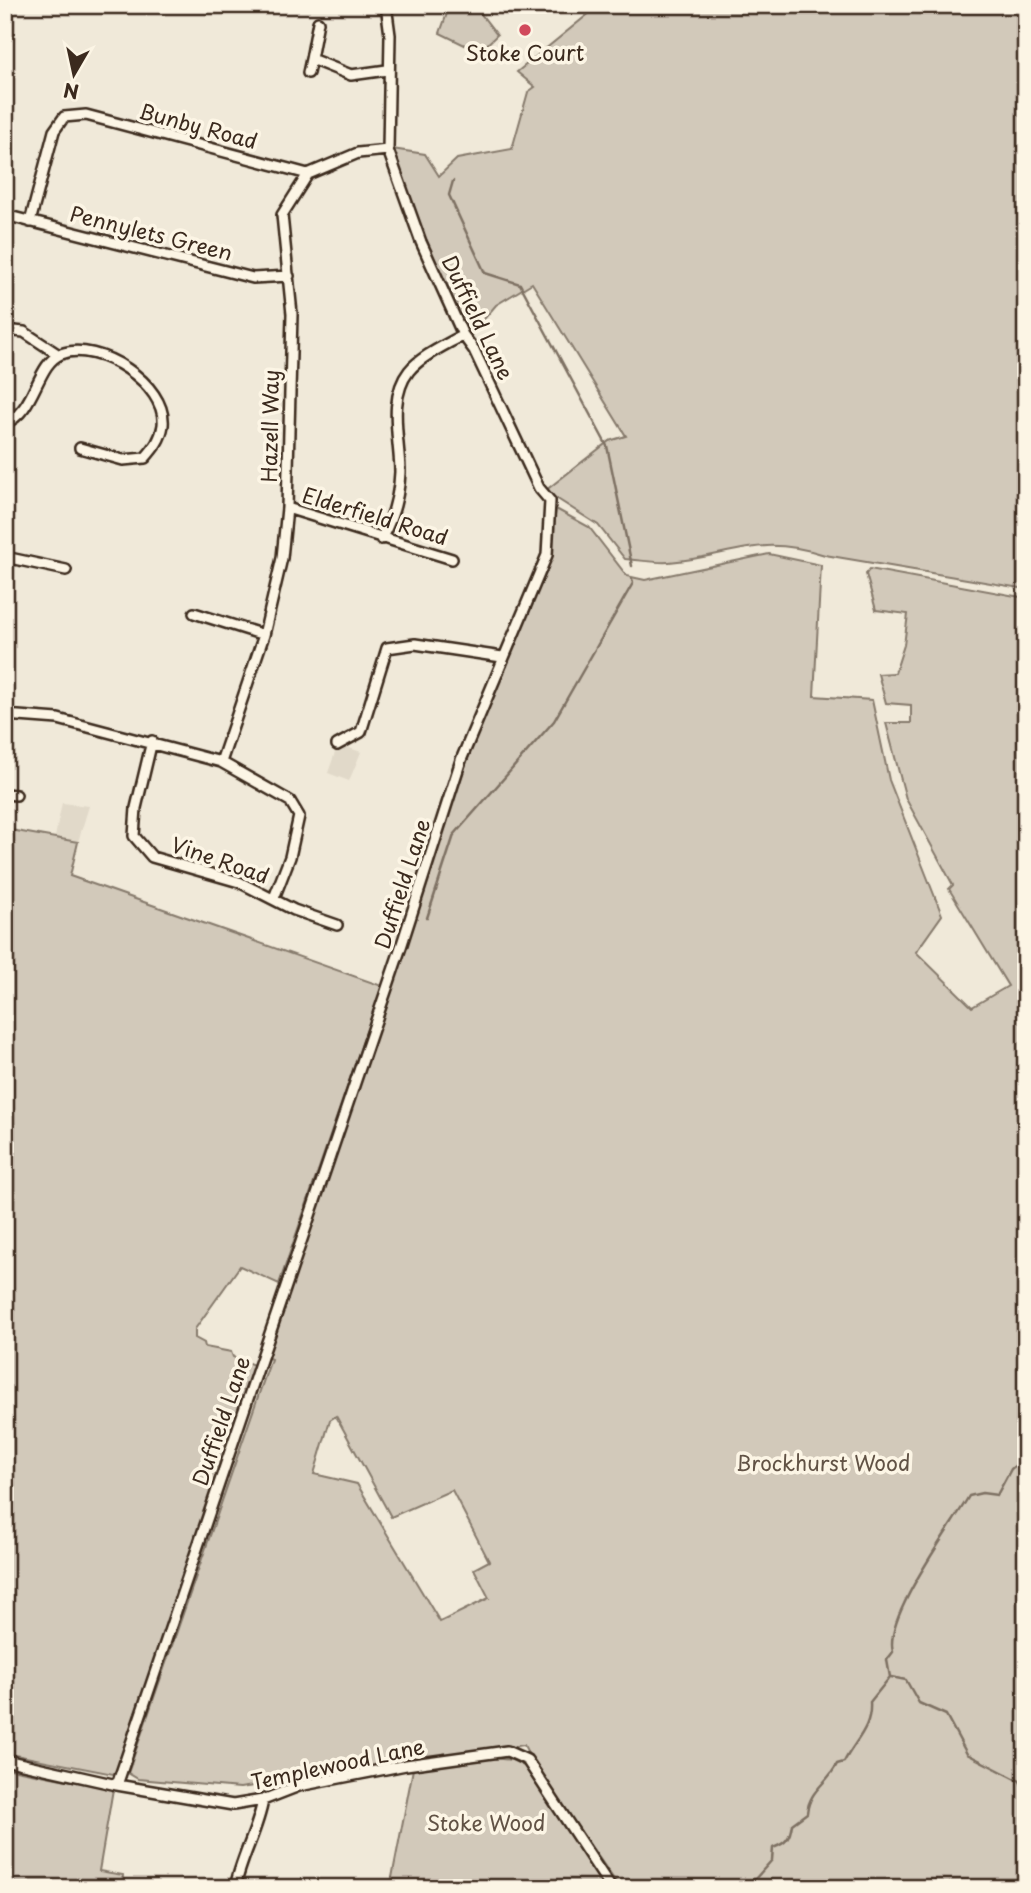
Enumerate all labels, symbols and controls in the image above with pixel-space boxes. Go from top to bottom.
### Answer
marker: Stoke Court [517,22,533,38]
place label: Stoke Court [466,36,584,68]
north arrow [38,38,108,108]
text: N [62,77,81,107]
street label: Bunby Road [136,94,261,156]
street label: Pennylets Green [67,196,236,268]
street label: Duffield Lane [435,249,523,385]
street label: Hazell Way [252,369,286,483]
street label: Elderfield Road [299,478,452,552]
street label: Duffield Lane [365,814,437,953]
street label: Vine Road [167,827,274,891]
street label: Duffield Lane [183,1351,257,1490]
park label: Brockhurst Wood [736,1446,910,1478]
street label: Templewood Lane [248,1729,427,1797]
park label: Stoke Wood [427,1806,545,1838]

